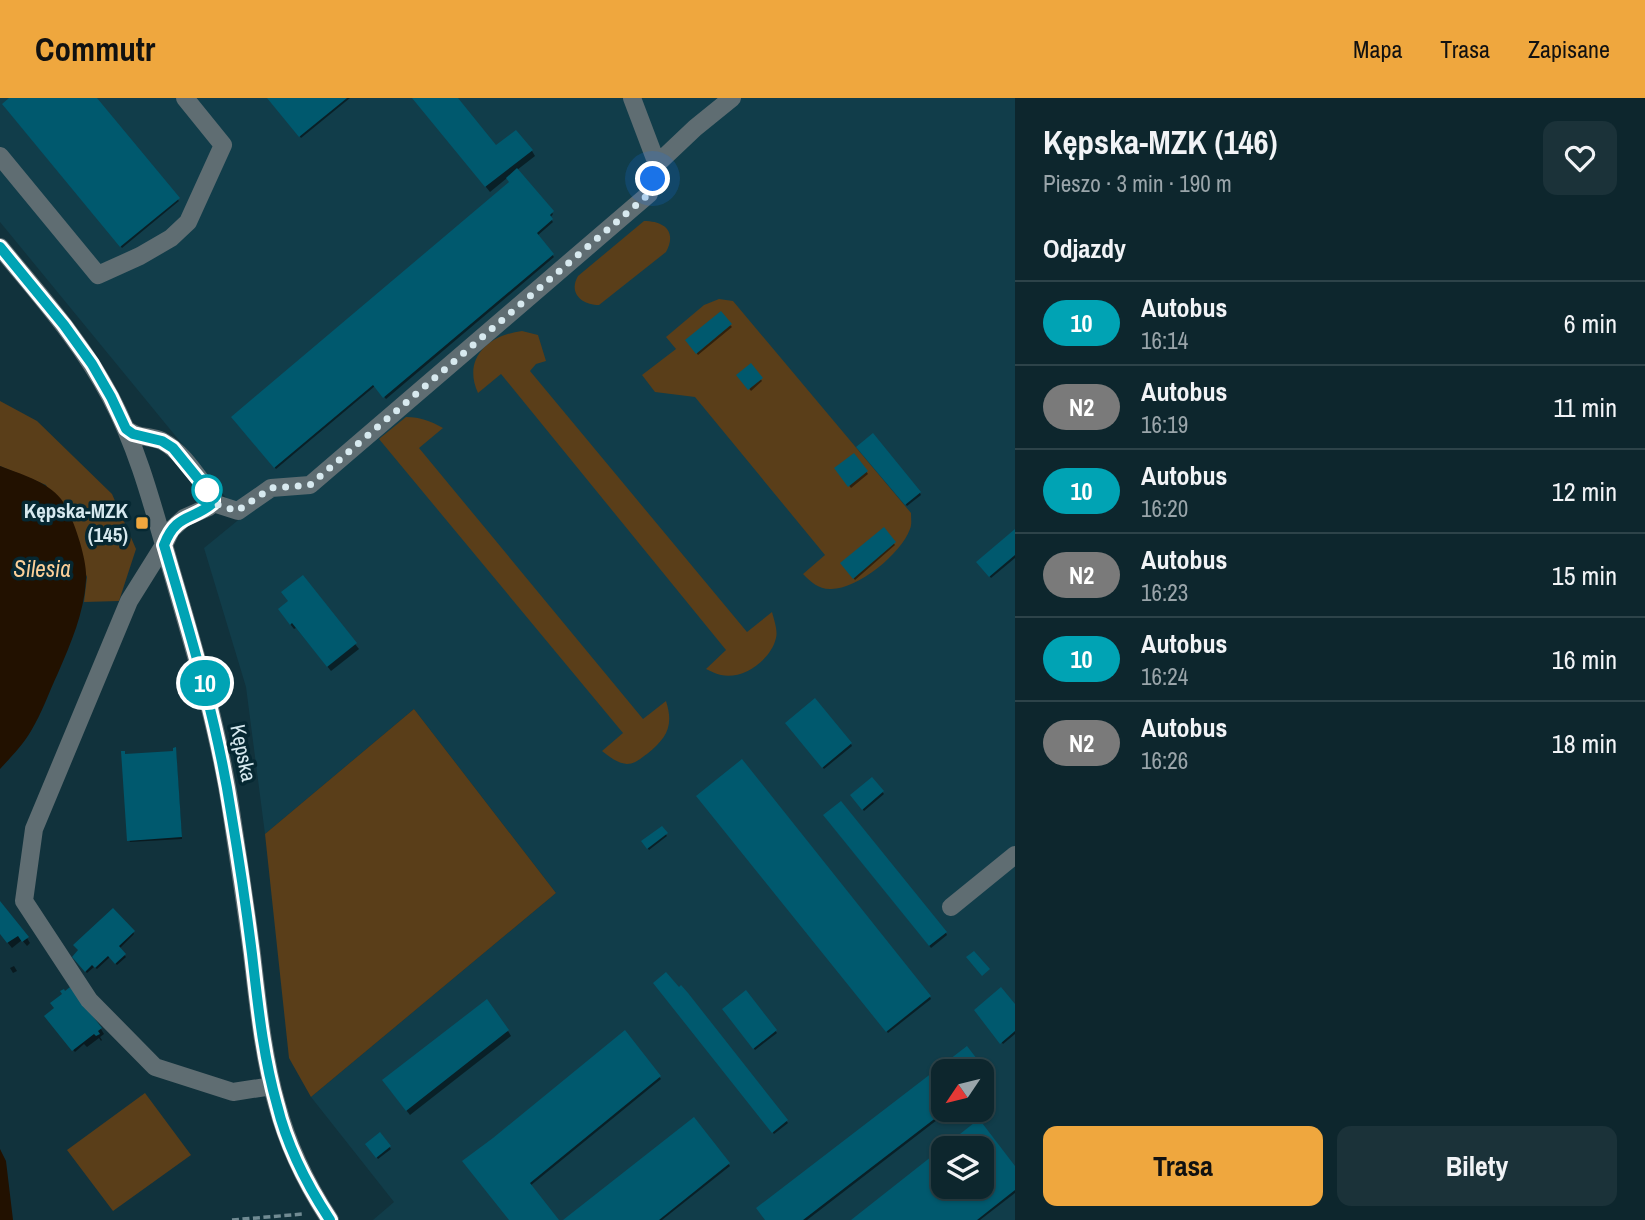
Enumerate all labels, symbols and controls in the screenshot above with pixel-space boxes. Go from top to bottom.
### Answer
text: Commutr [35,27,155,71]
text: Mapa [1353,33,1402,65]
text: Trasa [1440,33,1490,65]
text: Zapisane [1528,33,1610,65]
text: Kępska-MZK (146) [1043,120,1278,164]
button: heart [1543,121,1617,195]
your location [635,161,670,196]
text: Pieszo · 3 min · 190 m [1043,168,1232,199]
text: Odjazdy [1043,231,1126,266]
text: Autobus [1141,290,1227,325]
text: 6 min [1564,306,1617,341]
text: 10 [1071,307,1092,339]
text: 16:14 [1141,325,1188,356]
text: Autobus [1141,374,1227,409]
text: 11 min [1553,390,1617,425]
text: N2 [1069,391,1094,423]
text: 16:19 [1141,409,1188,440]
text: Autobus [1141,458,1227,493]
text: 12 min [1552,474,1617,509]
unlabelled marker [192,475,222,505]
text: 10 [1071,475,1092,507]
text: 16:20 [1141,493,1188,524]
place label: Kępska-MZK (145) [24,496,129,549]
marker: Kępska-MZK (145) [134,515,150,531]
text: Autobus [1141,542,1227,577]
water label: Silesia [13,553,71,584]
text: 15 min [1552,558,1617,593]
text: N2 [1069,559,1094,591]
text: 16:23 [1141,577,1188,608]
text: Autobus [1141,626,1227,661]
text: 16 min [1552,642,1617,677]
text: 10 [1071,643,1092,675]
line badge: 10 [174,660,236,706]
text: 16:24 [1141,661,1188,692]
text: 10 [194,667,216,699]
text: Autobus [1141,710,1227,745]
street label: Kępska [223,722,264,784]
text: 18 min [1552,726,1617,761]
text: N2 [1069,727,1094,759]
text: 16:26 [1141,745,1188,776]
north arrow [931,1059,994,1122]
map controls [931,1059,994,1199]
button: Trasa [1043,1126,1323,1206]
button: Bilety [1337,1126,1617,1206]
button: layers [931,1136,994,1199]

